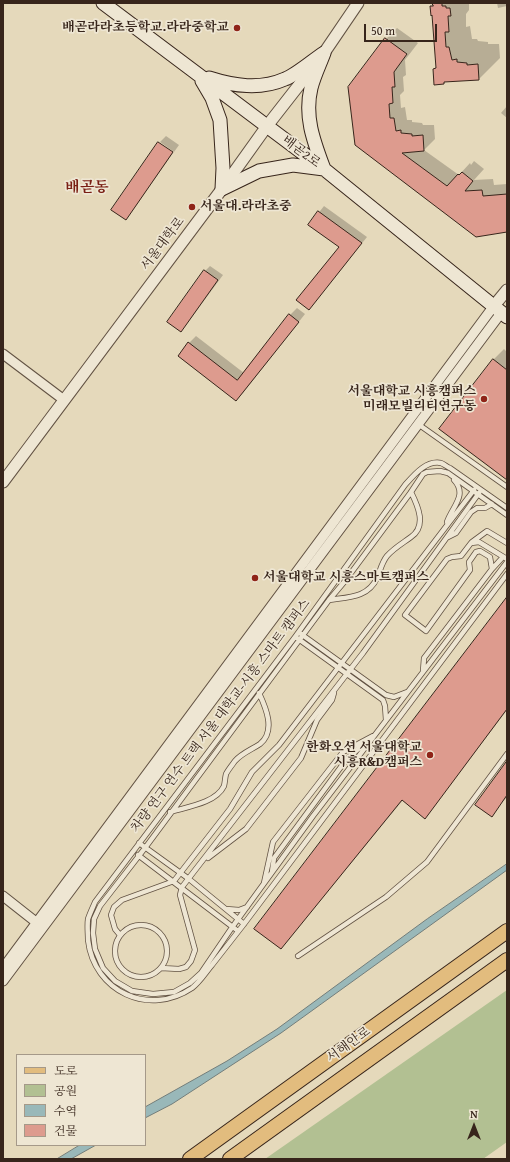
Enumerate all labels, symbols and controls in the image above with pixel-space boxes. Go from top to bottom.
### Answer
scale bar [366,16,439,42]
place label: 배곧라라초등학교.라라중학교 [62,20,229,36]
text: 50 m [371,22,395,39]
marker: 배곧라라초등학교.라라중학교 [232,23,242,33]
street label: 배곧2로 [279,133,323,171]
district label: 배곧동 [65,179,109,197]
place label: 서울대.라라초중 [200,199,292,215]
marker: 서울대.라라초중 [187,202,197,212]
street label: 서울대학로 [138,214,188,274]
place label: 서울대학교 시흥캠퍼스 미래모빌리티연구동 [348,384,476,415]
marker: 서울대학교 시흥캠퍼스 미래모빌리티연구동 [479,394,489,404]
place label: 서울대학교 시흥스마트캠퍼스 [263,570,429,586]
marker: 서울대학교 시흥스마트캠퍼스 [250,573,260,583]
street label: 차량 연구 연수 트랙 서울 대학교-시흥 스마트 캠퍼스 [128,596,314,836]
place label: 한화오션 서울대학교 시흥R&D캠퍼스 [306,740,422,771]
marker: 한화오션 서울대학교 시흥R&D캠퍼스 [425,750,435,760]
street label: 서해안로 [324,1024,374,1066]
legend [16,1054,146,1146]
text: 도로 [54,1062,77,1079]
text: 공원 [54,1082,77,1099]
text: 수역 [54,1102,77,1119]
north arrow [454,1106,494,1146]
text: N [470,1106,478,1122]
text: 건물 [54,1122,77,1139]

